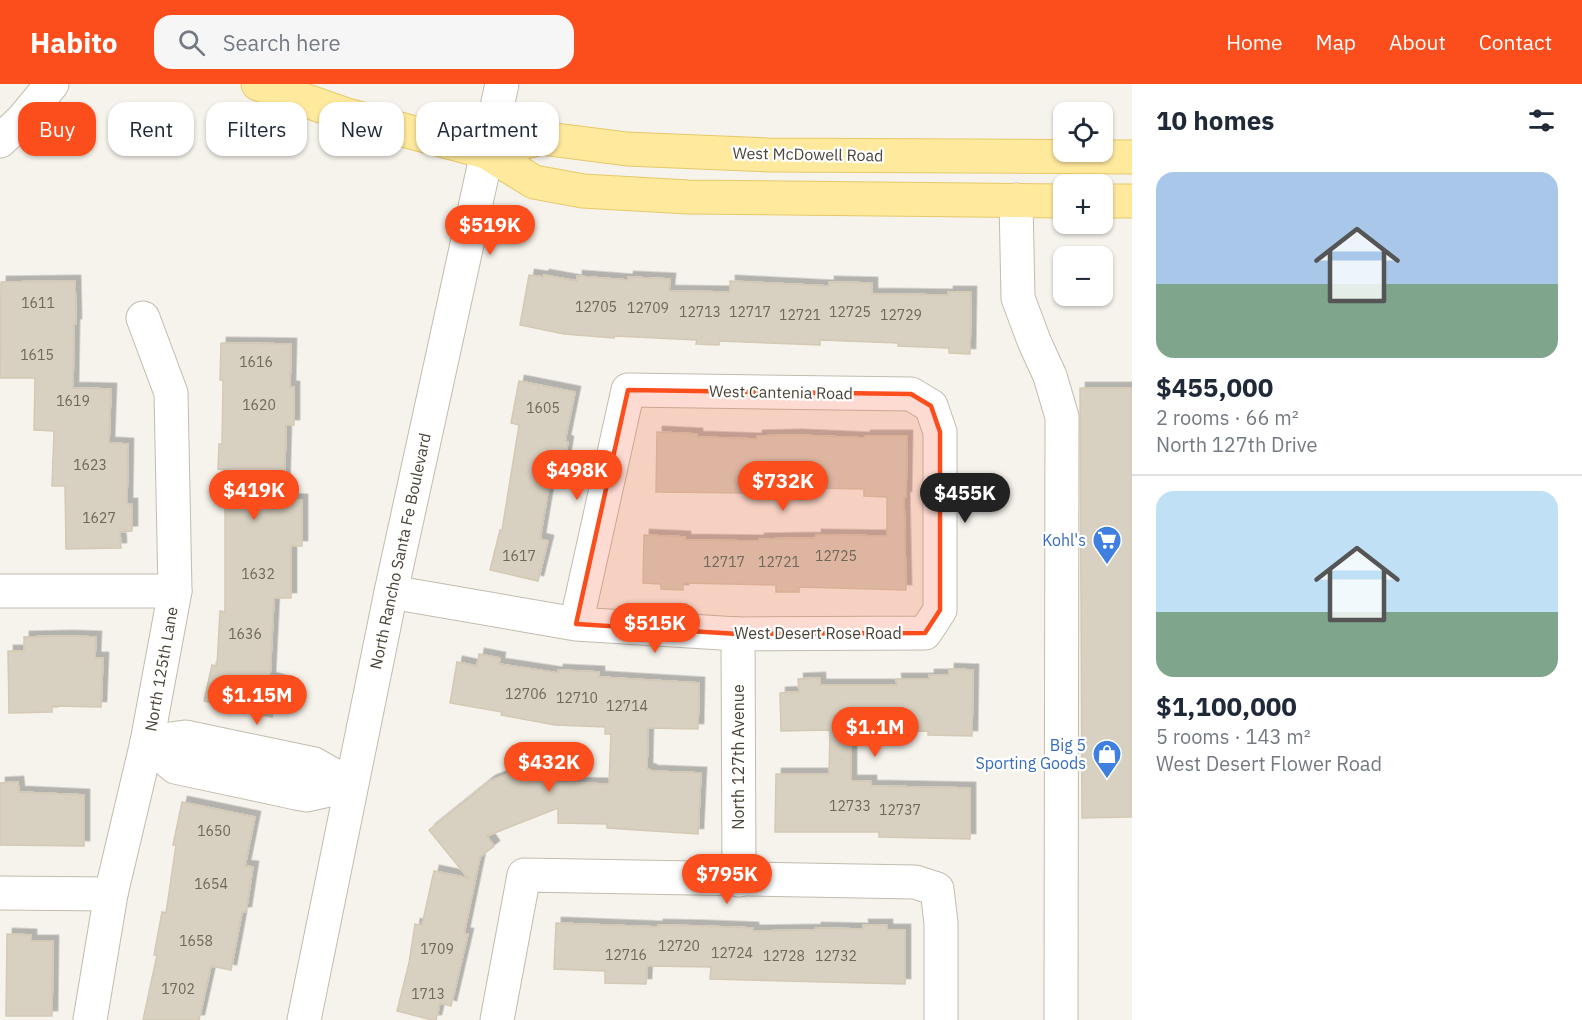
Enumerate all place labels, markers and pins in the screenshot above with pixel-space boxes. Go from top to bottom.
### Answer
pin: $519K [448,205,532,256]
pin: $498K [535,450,619,501]
pin: $732K [741,461,825,512]
pin: $419K [212,470,296,521]
pin: $455K [923,473,1007,524]
supermarket icon: Kohl's [1091,524,1123,566]
place label: Kohl's [1042,530,1086,550]
pin: $515K [613,603,697,654]
pin: $1.15M [208,675,306,726]
pin: $1.1M [833,707,917,758]
place label: Big 5 Sporting Goods [975,735,1086,773]
shop icon: Big 5 Sporting Goods [1091,738,1123,780]
pin: $432K [507,742,591,793]
pin: $795K [685,854,769,905]

